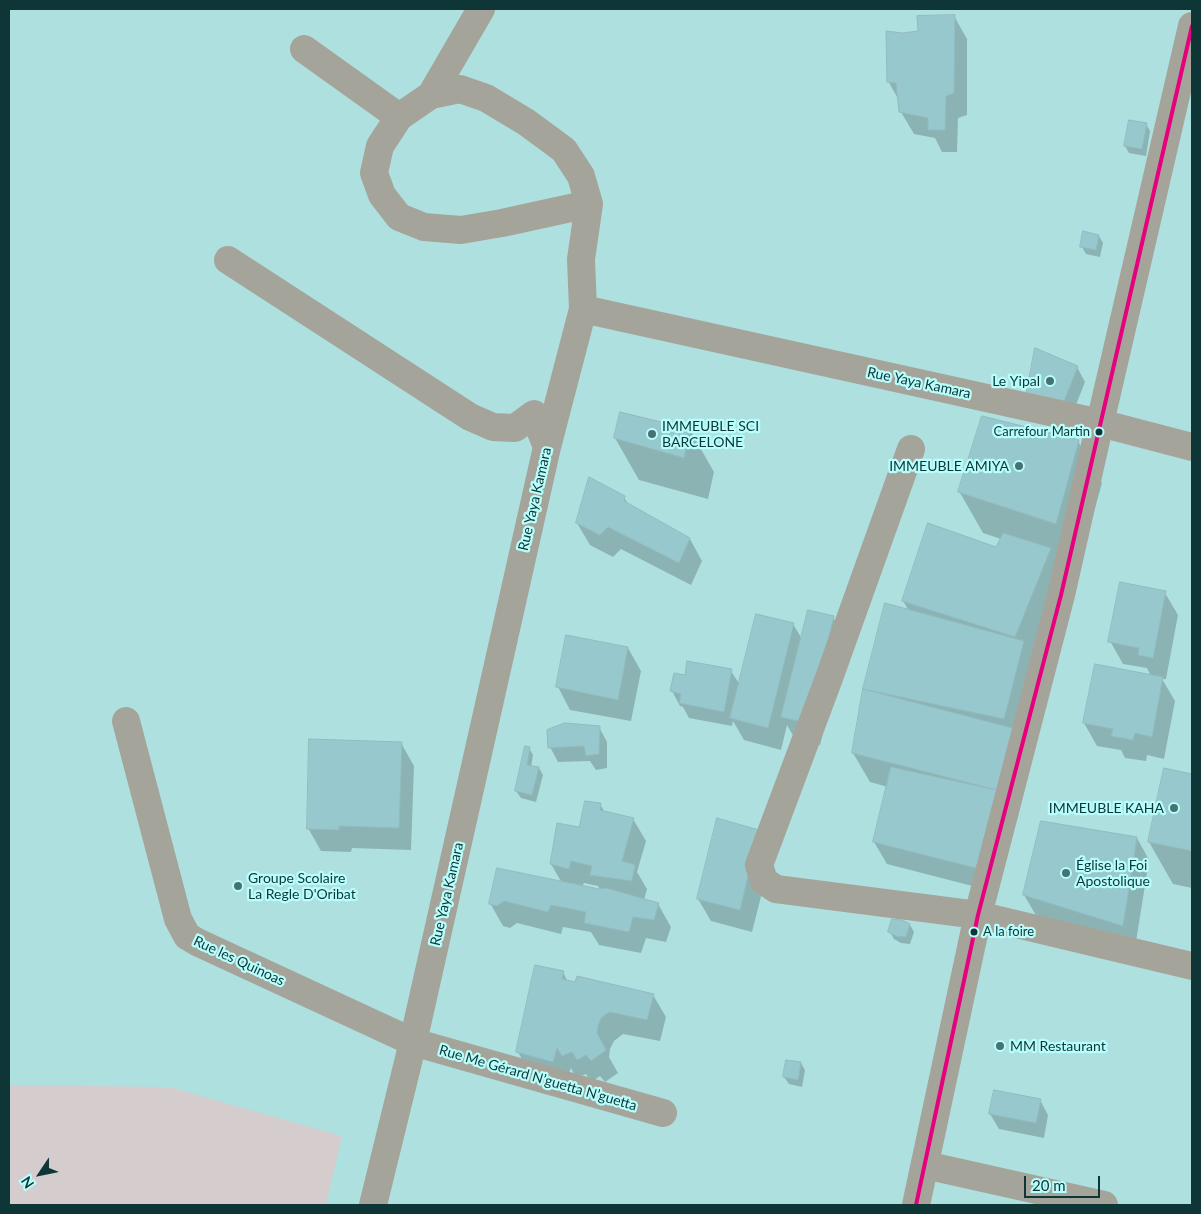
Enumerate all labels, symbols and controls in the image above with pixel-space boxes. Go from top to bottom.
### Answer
street label: Rue Yaya Kamara [866,364,972,402]
place label: Le Yipal [992,373,1040,389]
marker: Le Yipal [1044,375,1056,387]
place label: IMMEUBLE SCI BARCELONE [662,418,759,451]
place label: Carrefour Martin [994,424,1090,440]
marker: Carrefour Martin [1094,427,1104,437]
marker: IMMEUBLE SCI BARCELONE [646,428,658,440]
street label: Rue Yaya Kamara [515,446,555,552]
place label: IMMEUBLE AMIYA [889,458,1009,474]
marker: IMMEUBLE AMIYA [1013,460,1025,472]
place label: IMMEUBLE KAHA [1049,800,1164,816]
marker: IMMEUBLE KAHA [1168,802,1180,814]
street label: Rue Yaya Kamara [427,841,467,947]
place label: Église la Foi Apostolique [1076,857,1150,890]
marker: Église la Foi Apostolique [1060,867,1072,879]
place label: Groupe Scolaire La Regle D'Oribat [248,870,356,902]
marker: Groupe Scolaire La Regle D'Oribat [232,880,244,892]
place label: A la foire [983,924,1034,940]
marker: A la foire [969,927,979,937]
street label: Rue les Quinoas [191,933,287,989]
place label: MM Restaurant [1010,1038,1106,1054]
marker: MM Restaurant [994,1040,1006,1052]
street label: Rue Me Gérard N’guetta N’guetta [437,1042,639,1114]
north arrow [15,1149,65,1199]
scale bar [1026,1166,1102,1198]
text: N [17,1173,37,1192]
text: 20 m [1032,1176,1066,1194]

